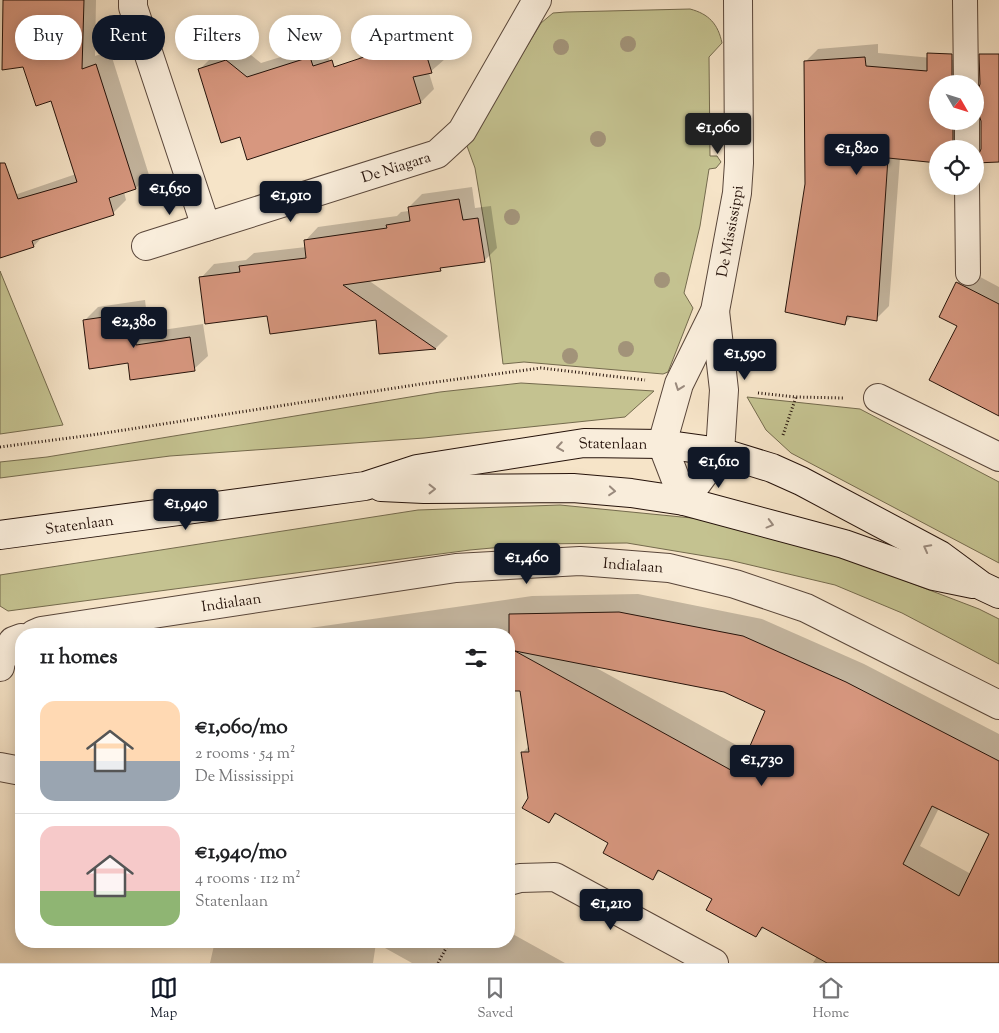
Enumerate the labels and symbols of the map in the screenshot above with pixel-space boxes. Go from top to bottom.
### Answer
north arrow [929,75,984,130]
pin: €1,060 [677,112,759,155]
pin: €1,820 [816,134,898,176]
street label: De Niagara [359,148,434,189]
pin: €1,650 [129,174,211,216]
pin: €1,910 [250,180,332,223]
street label: De Mississippi [713,185,749,279]
pin: €2,380 [93,306,175,349]
pin: €1,590 [704,338,786,381]
one-way arrow [675,382,685,391]
street label: Statenlaan [577,434,648,456]
one-way arrow [556,441,564,452]
pin: €1,610 [678,446,760,489]
one-way arrow [428,484,436,494]
one-way arrow [608,485,616,496]
pin: €1,940 [145,488,227,531]
street label: Statenlaan [44,511,115,541]
one-way arrow [766,518,775,529]
pin: €1,460 [486,542,568,585]
one-way arrow [923,544,932,554]
street label: Indialaan [602,554,664,580]
street label: Indialaan [200,589,263,619]
pin: €1,730 [721,744,803,787]
pin: €1,210 [570,888,652,931]

